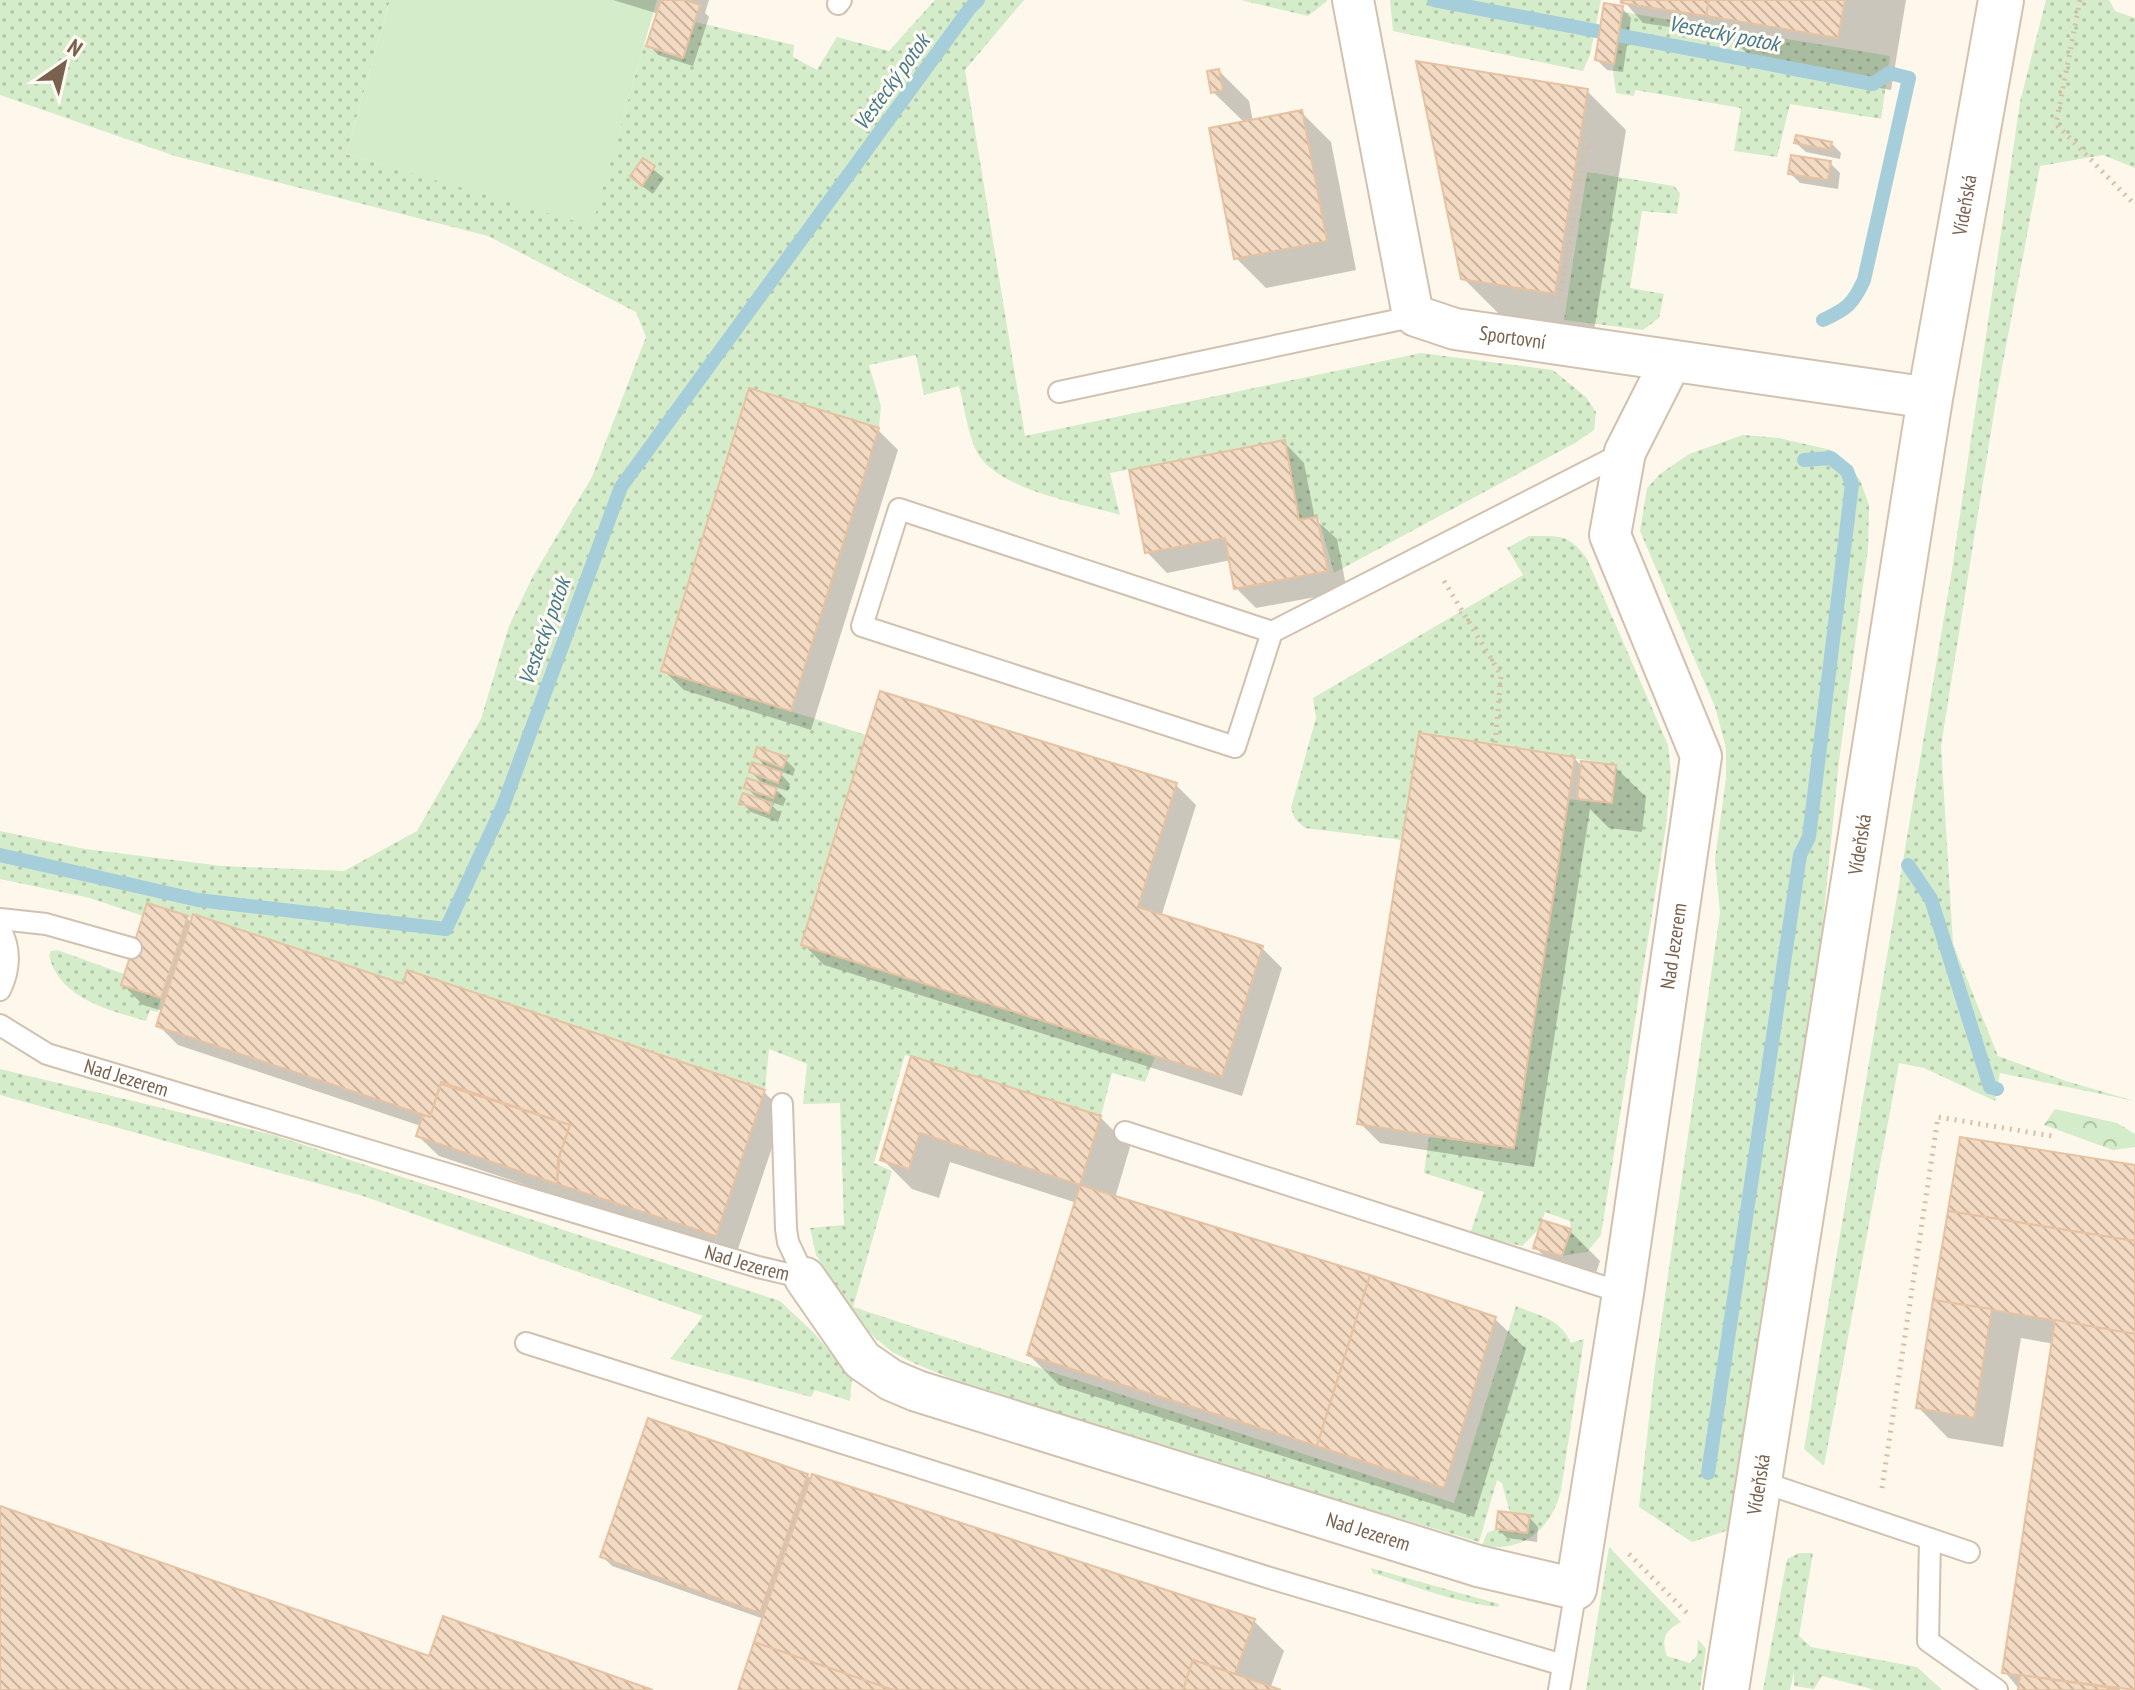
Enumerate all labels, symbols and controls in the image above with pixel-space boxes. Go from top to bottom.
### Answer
water label: Vestecký potok [1666,9,1784,58]
north arrow [24,24,104,104]
water label: Vestecký potok [847,26,937,136]
text: N [62,32,88,62]
street label: Vídeňská [1946,173,1983,238]
street label: Sportovní [1478,320,1548,355]
water label: Vestecký potok [512,571,577,688]
street label: Vídeňská [1842,812,1877,878]
street label: Nad Jezerem [1654,901,1692,991]
street label: Nad Jezerem [81,1053,172,1103]
street label: Nad Jezerem [702,1239,792,1287]
street label: Vídeňská [1741,1452,1776,1518]
street label: Nad Jezerem [1323,1506,1413,1557]

